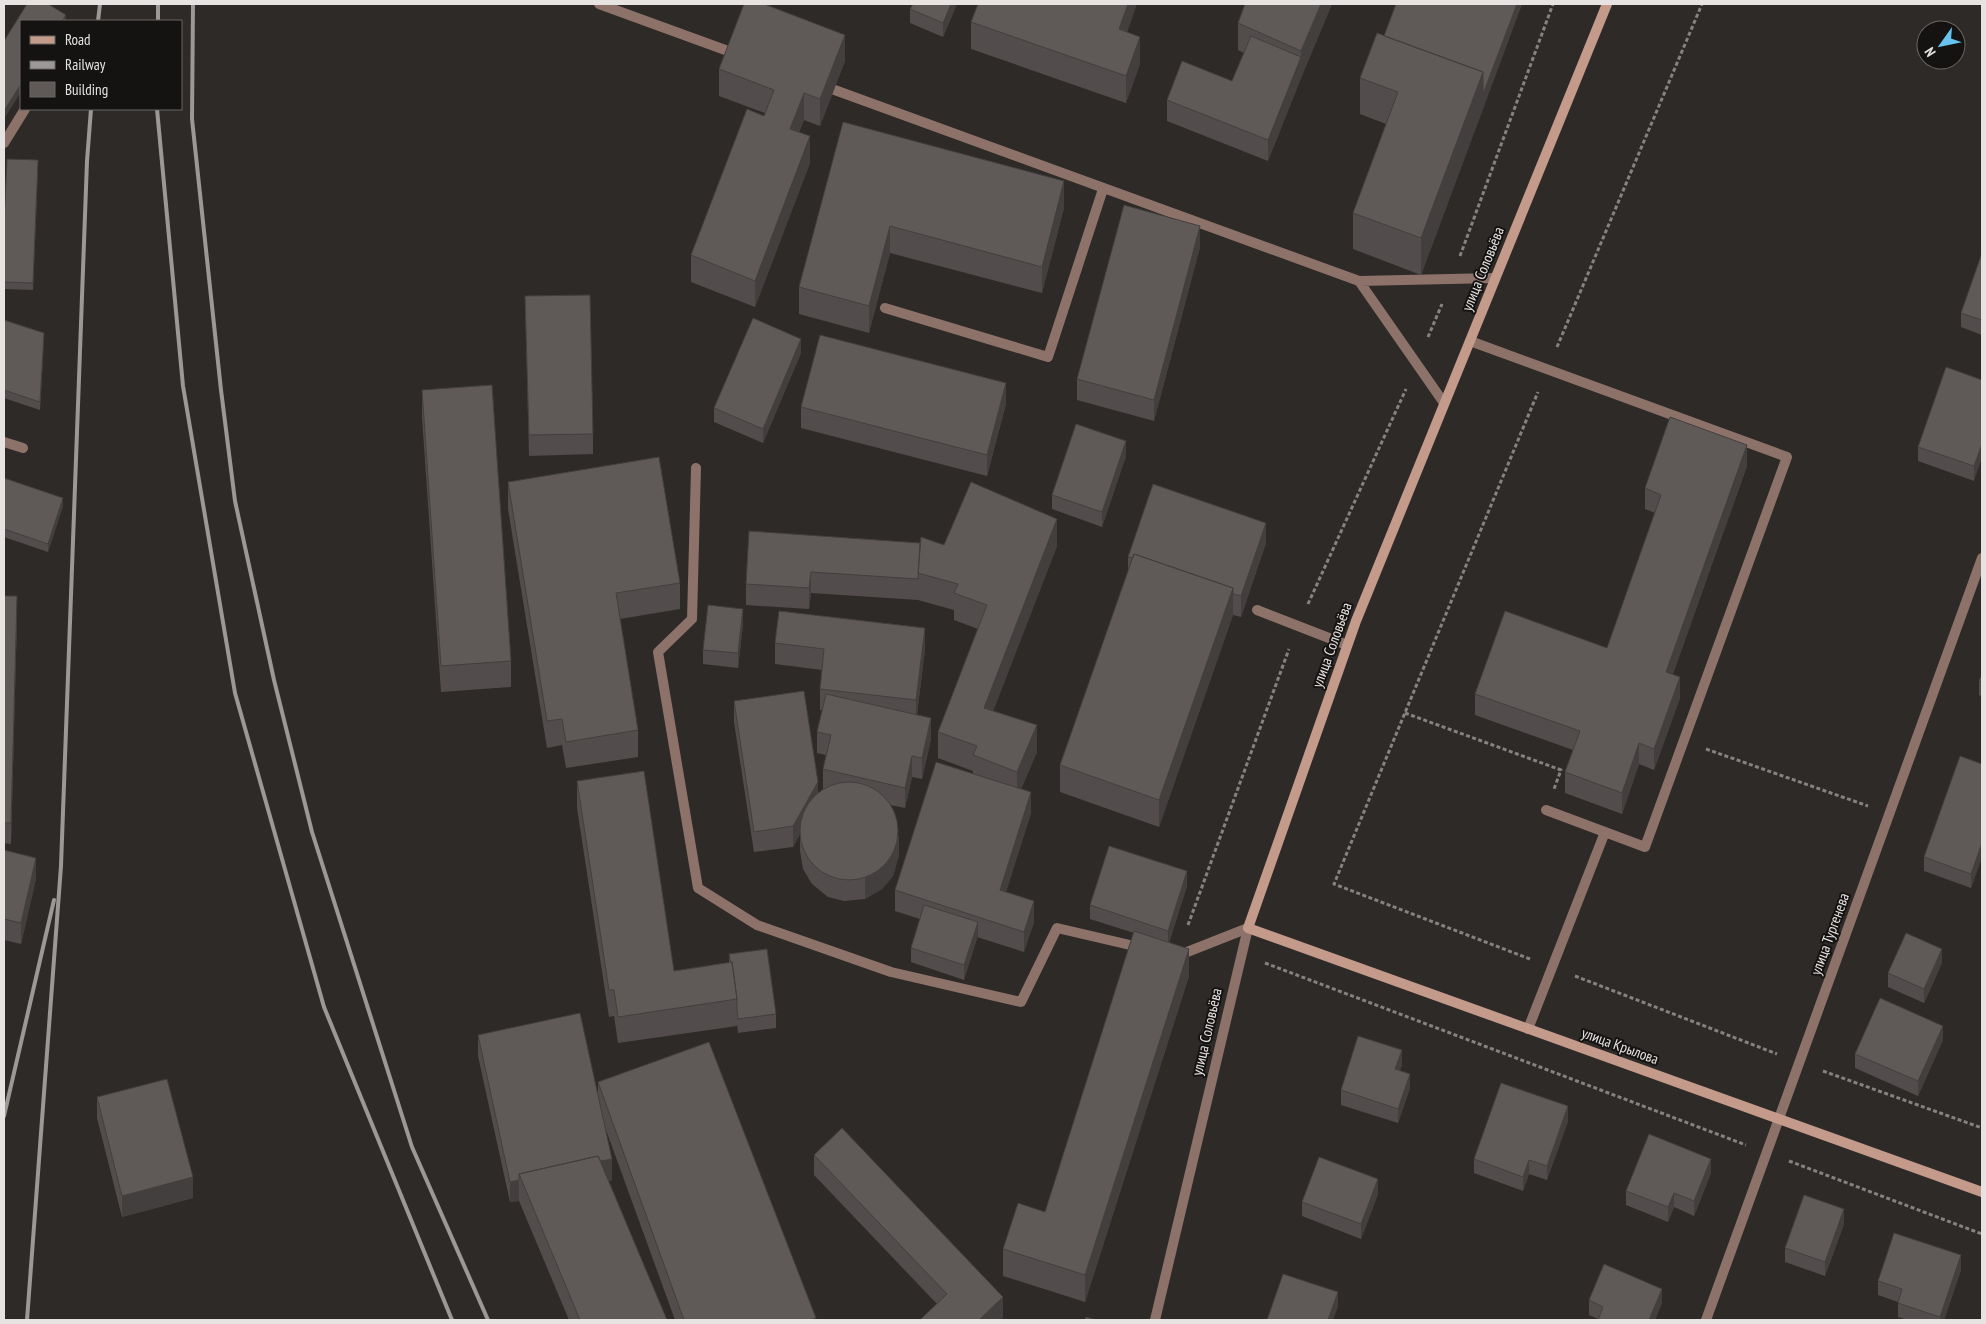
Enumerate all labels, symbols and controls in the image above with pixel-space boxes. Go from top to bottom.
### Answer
legend [20,20,182,110]
north arrow [1916,20,1966,70]
text: Road [65,30,91,49]
text: N [1920,44,1940,60]
text: Railway [65,55,106,74]
text: Building [65,80,108,99]
street label: улица Соловьёва [1457,224,1508,314]
street label: улица Соловьёва [1307,600,1356,690]
street label: улица Тургенева [1806,890,1853,978]
street label: улица Соловьёва [1187,986,1226,1078]
street label: улица Крылова [1579,1023,1661,1068]

